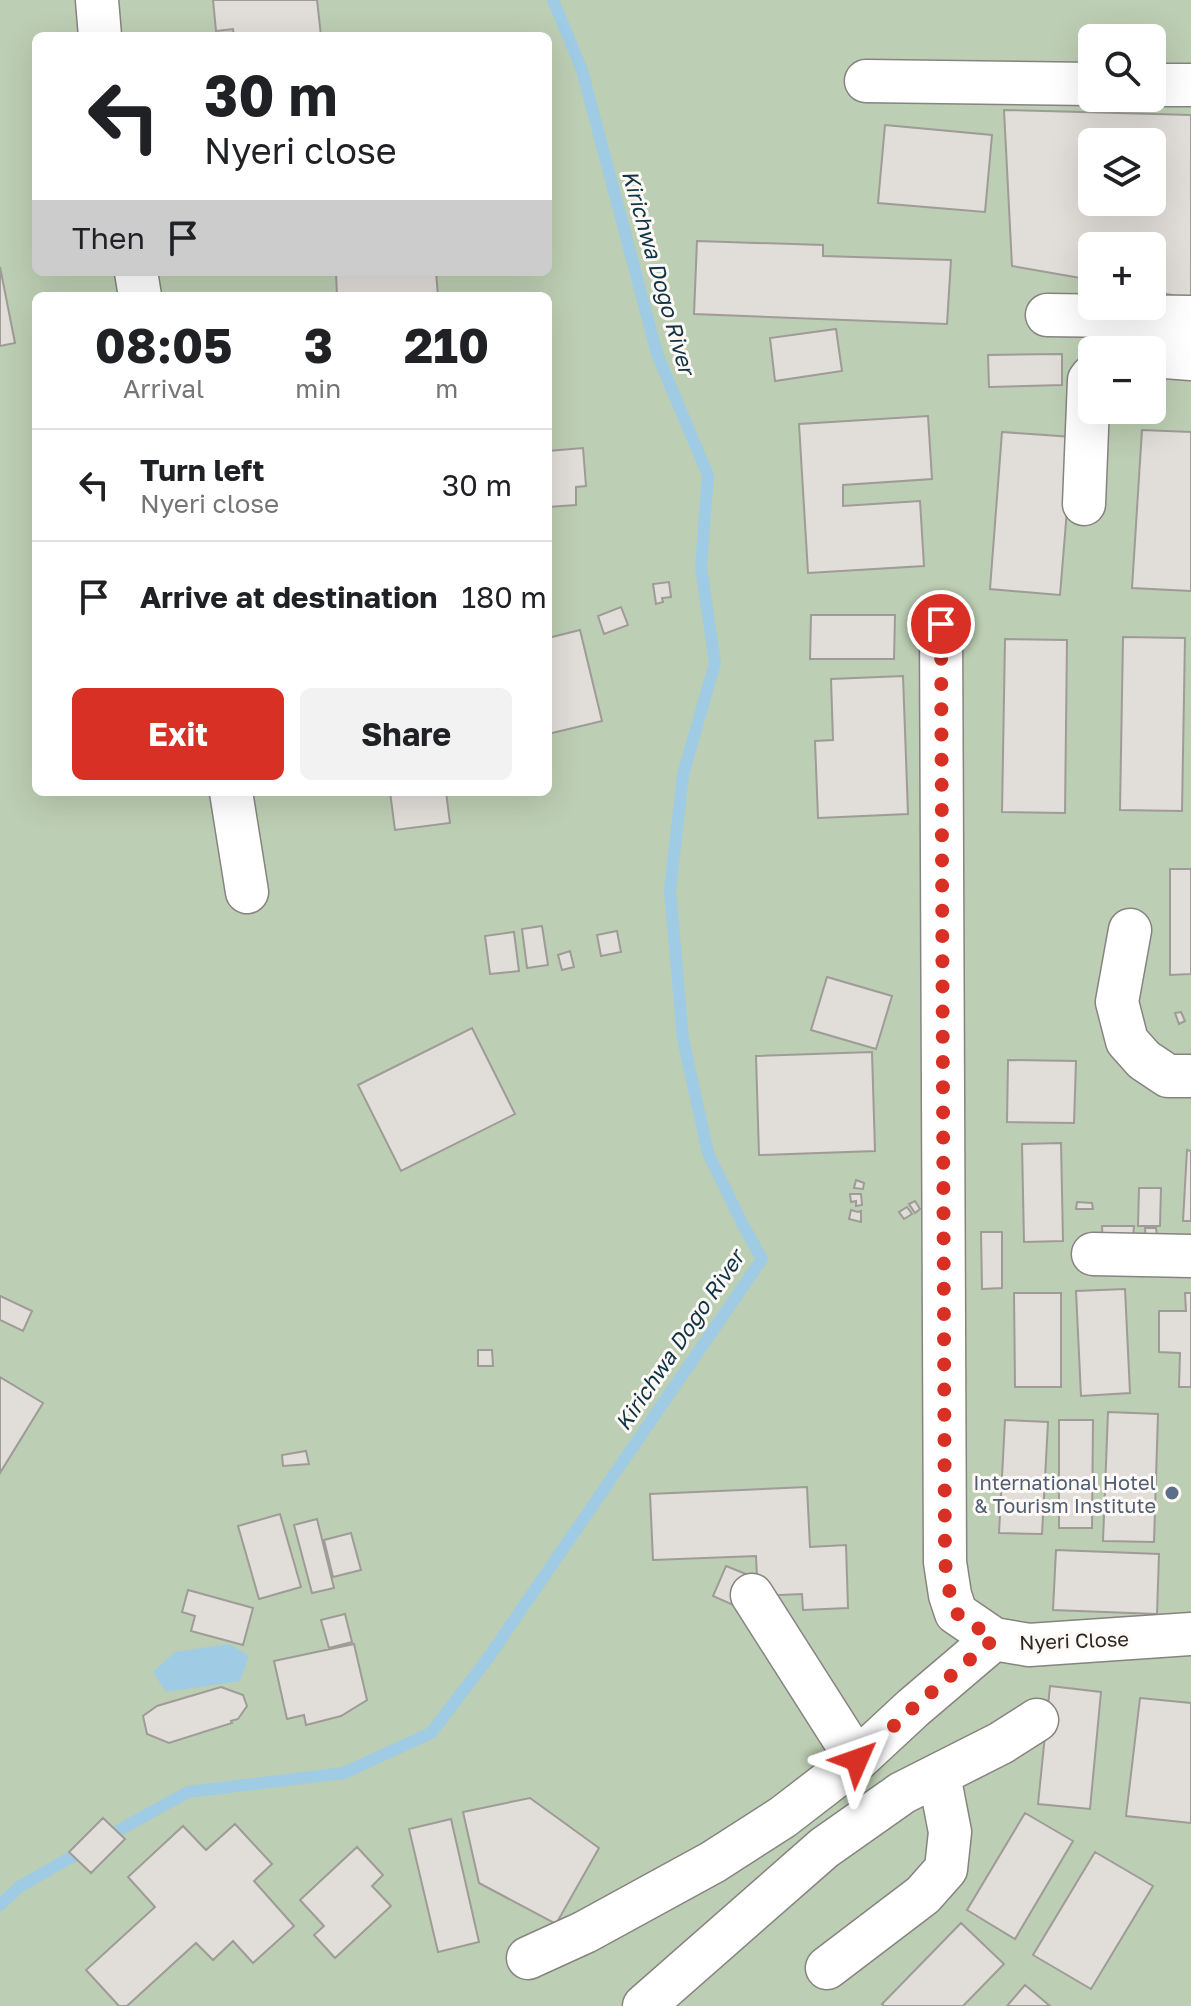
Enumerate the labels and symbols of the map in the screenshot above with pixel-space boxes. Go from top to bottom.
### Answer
water label: Kirichwa Dogo River [617,167,702,380]
pin [907,590,975,658]
water label: Kirichwa Dogo River [609,1242,751,1435]
place label: International Hotel & Tourism Institute [973,1470,1156,1517]
marker: International Hotel & Tourism Institute [1163,1484,1181,1502]
street label: Nyeri Close [1019,1626,1129,1654]
position arrow [815,1718,899,1802]

